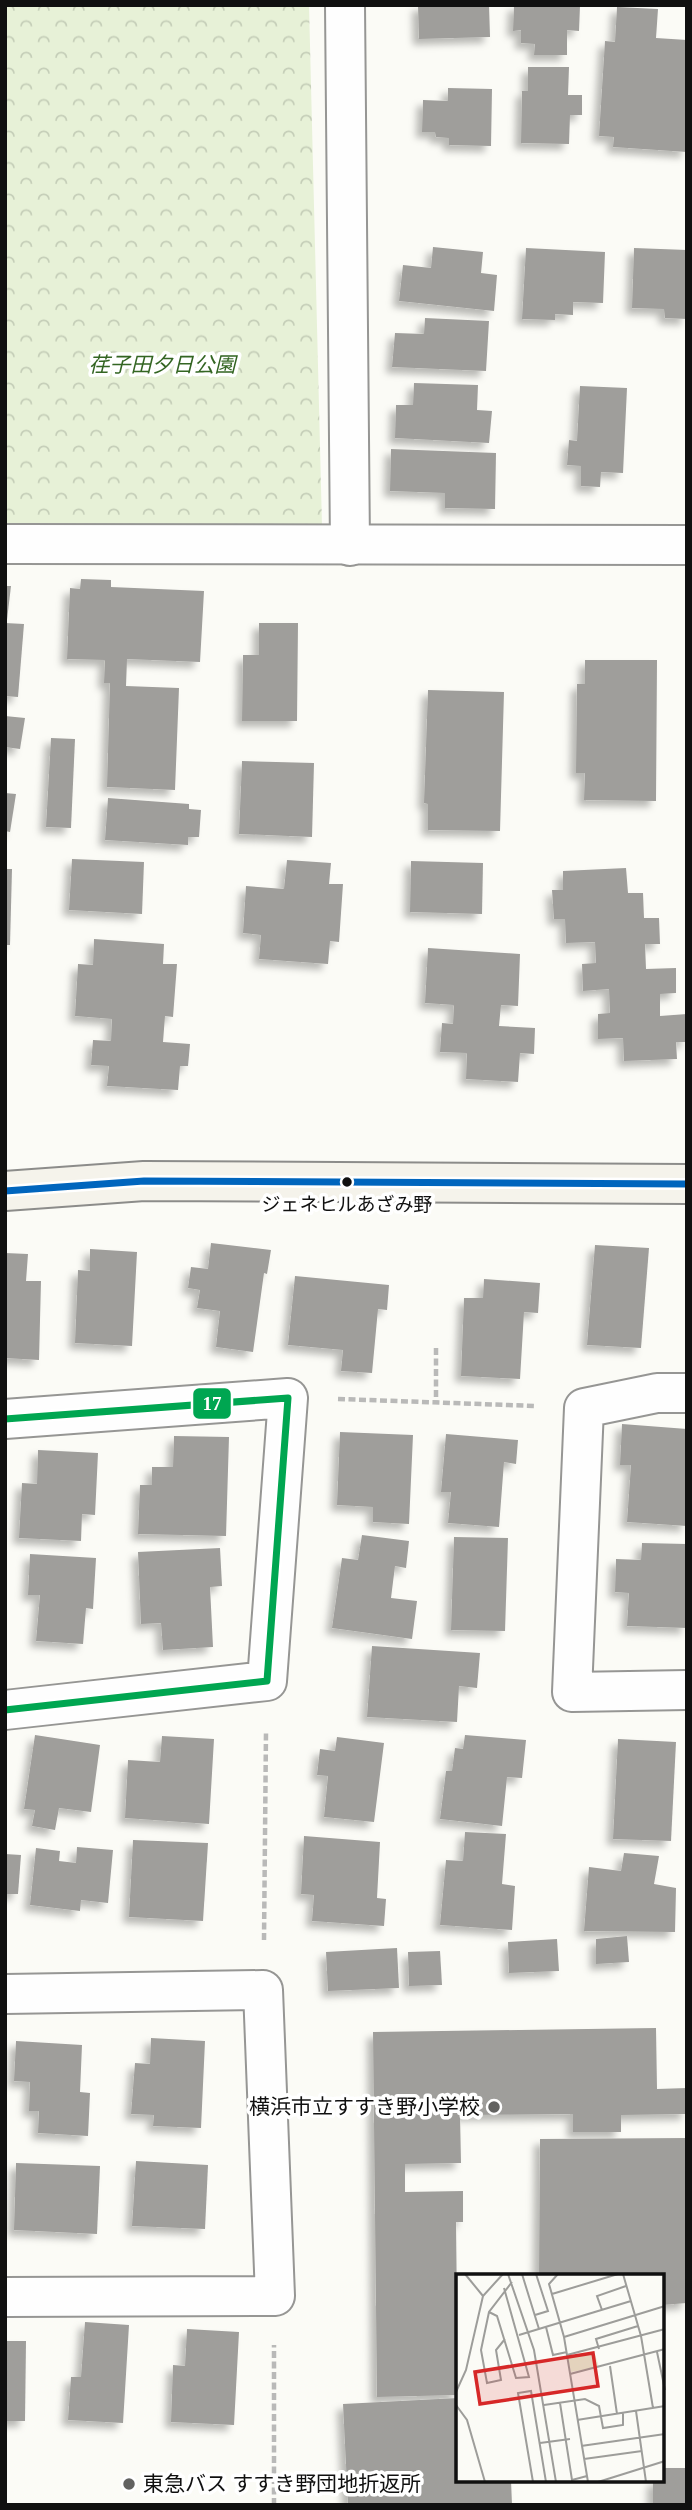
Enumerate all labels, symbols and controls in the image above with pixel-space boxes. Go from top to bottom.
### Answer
park label: 荏子田夕日公園 [89,353,238,377]
marker: ジェネヒルあざみ野 [340,1175,354,1189]
place label: ジェネヒルあざみ野 [261,1194,433,1215]
line badge: 17 [192,1387,232,1420]
text: 17 [203,1393,222,1414]
place label: 横浜市立すすき野小学校 [249,2095,480,2119]
marker: 横浜市立すすき野小学校 [486,2099,502,2115]
inset map [456,2274,664,2482]
place label: 東急バス すすき野団地折返所 [143,2472,421,2496]
marker: 東急バス すすき野団地折返所 [121,2476,137,2492]

